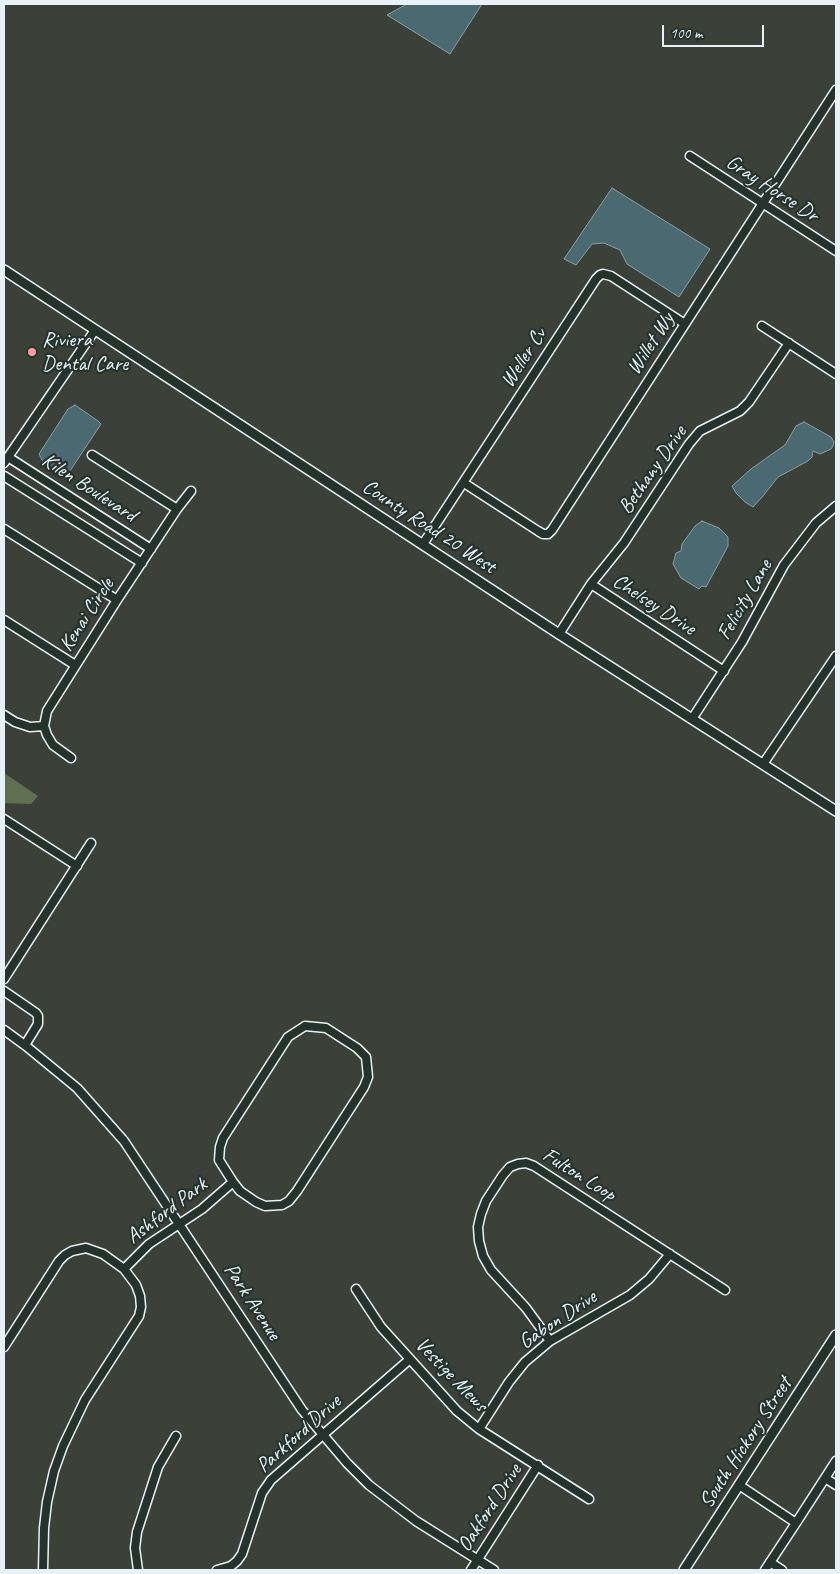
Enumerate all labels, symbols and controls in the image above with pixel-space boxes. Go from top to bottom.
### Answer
scale bar [665,15,768,47]
text: 100 m [670,24,702,43]
street label: Gray Horse Dr [721,150,823,228]
street label: Willet Wy [622,308,680,380]
street label: Weller Cv [496,324,552,392]
place label: Riviera Dental Care [42,327,128,377]
marker: Riviera Dental Care [26,346,38,358]
street label: Bethany Drive [613,421,693,519]
street label: Kilen Boulevard [37,448,141,528]
street label: County Road 20 West [357,474,501,580]
street label: Felicity Lane [712,555,778,645]
street label: Chelsey Drive [608,569,700,641]
street label: Kenai Circle [54,574,120,656]
street label: Fulton Loop [538,1143,620,1207]
street label: Ashford Park [122,1172,212,1250]
street label: Park Avenue [218,1259,286,1345]
street label: Gabon Drive [514,1285,602,1355]
street label: Vestige Mews [409,1332,493,1418]
street label: South Hickory Street [694,1373,798,1513]
street label: Parkford Drive [251,1389,347,1479]
street label: Oakford Drive [452,1459,528,1557]

